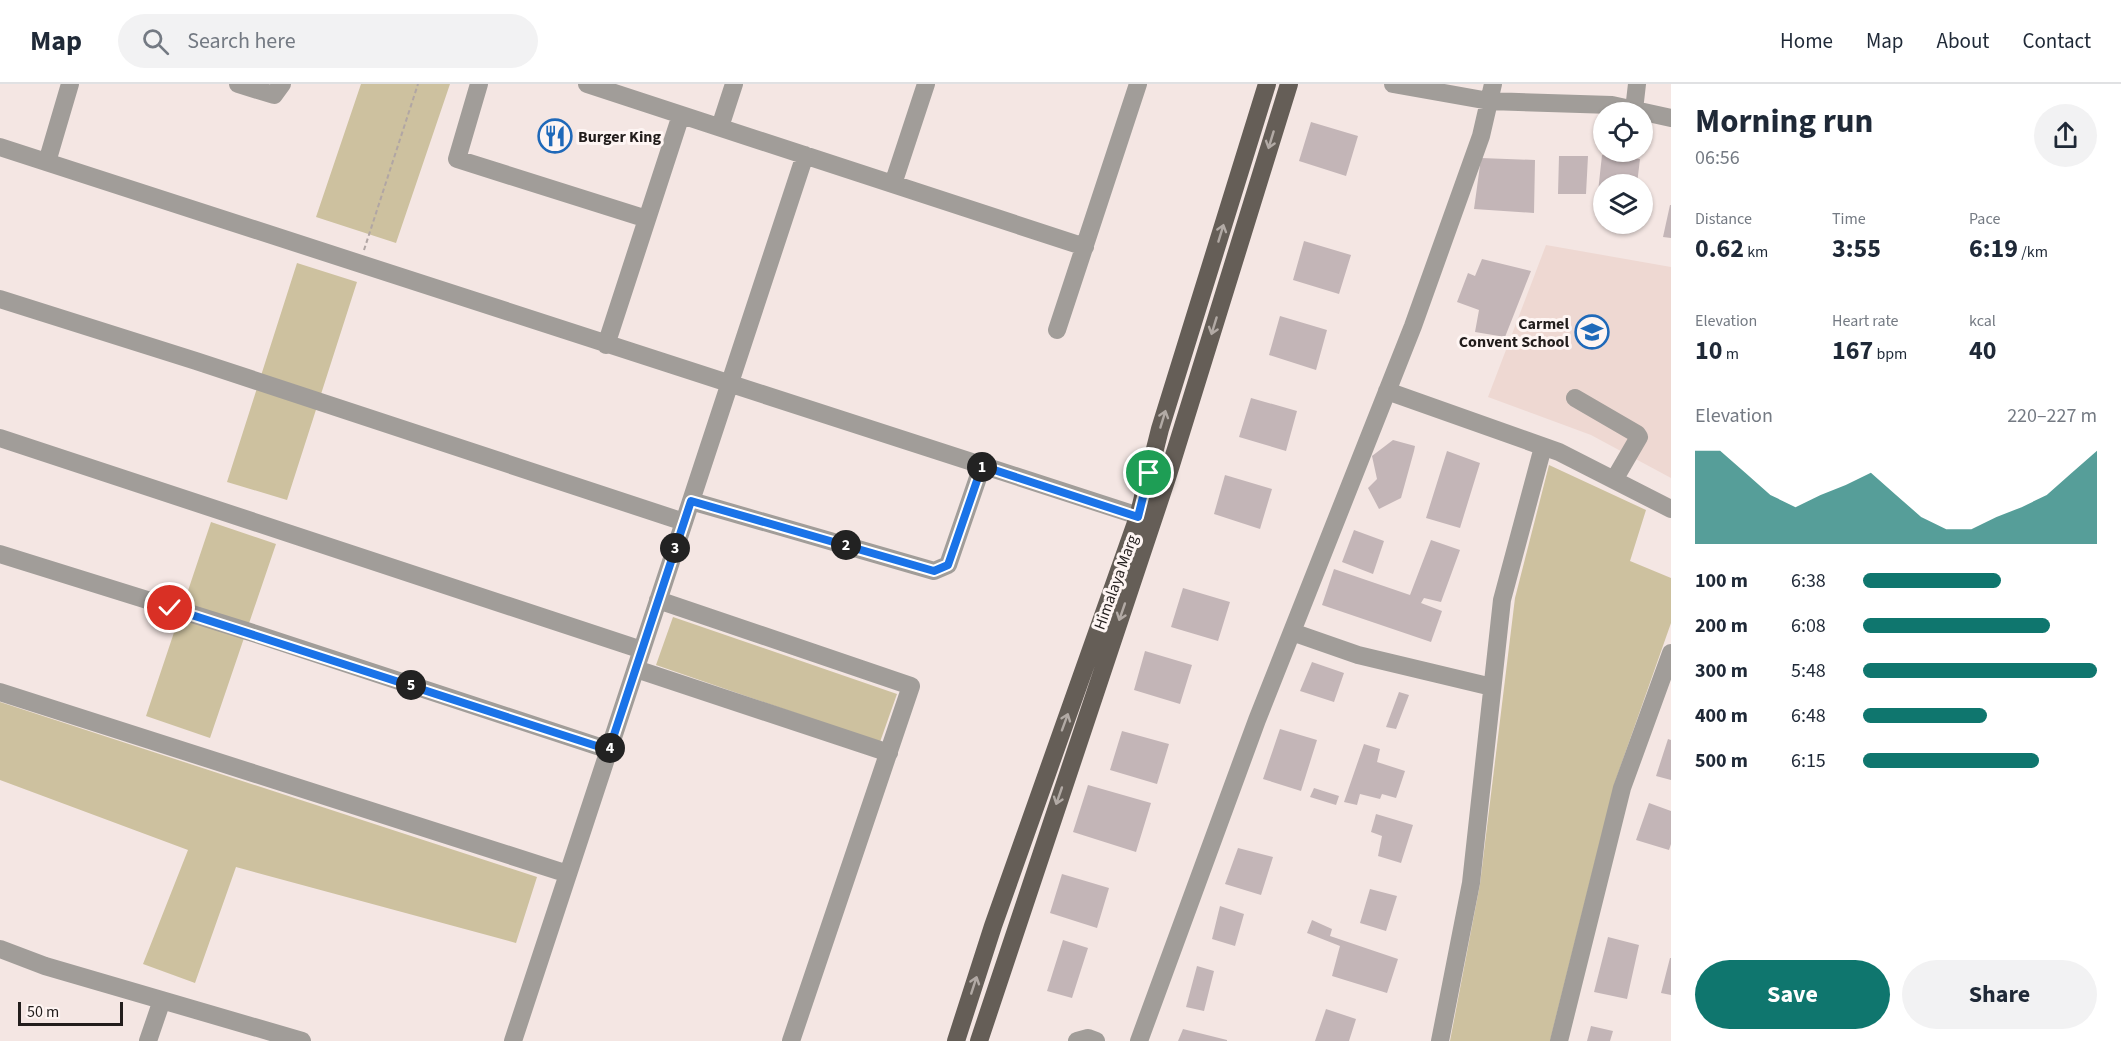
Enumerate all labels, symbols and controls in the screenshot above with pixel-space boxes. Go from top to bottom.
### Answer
search box [118,14,538,68]
text: Map [30,21,82,61]
icon: search [139,25,172,58]
text: Search here [187,25,296,57]
text: Home [1780,26,1833,56]
text: Map [1866,26,1904,56]
text: About [1937,26,1989,56]
text: Contact [2022,26,2091,56]
text: Morning run [1695,98,1873,145]
map controls [1593,102,1653,234]
button: locate [1593,102,1653,162]
button: share [2034,104,2097,167]
restaurant icon: Burger King [537,118,573,154]
place label: Burger King [578,126,661,148]
one-way arrow [1265,130,1276,149]
text: 06:56 [1695,144,1740,172]
button: layers [1593,174,1653,234]
text: Distance [1695,208,1752,230]
text: Time [1832,208,1866,230]
text: Pace [1969,208,2000,230]
one-way arrow [1216,224,1227,243]
text: 0.62 [1695,230,1744,267]
text: 3:55 [1832,230,1881,267]
text: 6:19 [1969,230,2018,267]
text: km [1744,241,1768,263]
text: /km [2018,241,2048,263]
text: Elevation [1695,310,1757,332]
text: Heart rate [1832,310,1899,332]
text: kcal [1969,310,1996,332]
place label: Carmel Convent School [1459,313,1569,353]
school or university icon: Carmel Convent School [1574,314,1610,350]
one-way arrow [1208,316,1219,335]
text: 10 [1695,332,1722,369]
text: 167 [1832,332,1873,369]
text: 40 [1969,332,1996,369]
text: m [1722,343,1739,365]
text: bpm [1873,343,1907,365]
text: Elevation [1695,402,1773,430]
text: 220–227 m [2007,402,2097,430]
one-way arrow [1158,410,1169,429]
pin [1123,447,1174,498]
pin: 1 [967,452,997,482]
text: 1 [978,456,986,478]
icon: arrive [1132,456,1165,489]
pin: 2 [831,530,861,560]
street label: Himalaya Marg [1089,532,1143,633]
pin: 3 [660,533,690,563]
text: 2 [842,534,850,556]
text: 3 [671,537,679,559]
text: 100 m [1695,567,1748,595]
text: 6:38 [1791,567,1826,595]
pin [144,582,195,633]
icon: check [153,591,186,624]
one-way arrow [1115,602,1126,621]
text: 200 m [1695,612,1748,640]
text: 6:08 [1791,612,1826,640]
text: 300 m [1695,657,1748,685]
text: 5:48 [1791,657,1826,685]
pin: 5 [396,670,426,700]
text: 5 [407,674,415,696]
text: 400 m [1695,702,1748,730]
text: 6:48 [1791,702,1826,730]
one-way arrow [1061,713,1072,732]
pin: 4 [595,733,625,763]
text: 4 [606,737,614,759]
text: 500 m [1695,747,1748,775]
text: 6:15 [1791,747,1826,775]
one-way arrow [1053,786,1064,805]
button: Save [1695,960,1890,1029]
button: Share [1902,960,2097,1029]
one-way arrow [969,976,980,995]
scale bar [18,999,123,1026]
text: 50 m [27,1001,59,1023]

